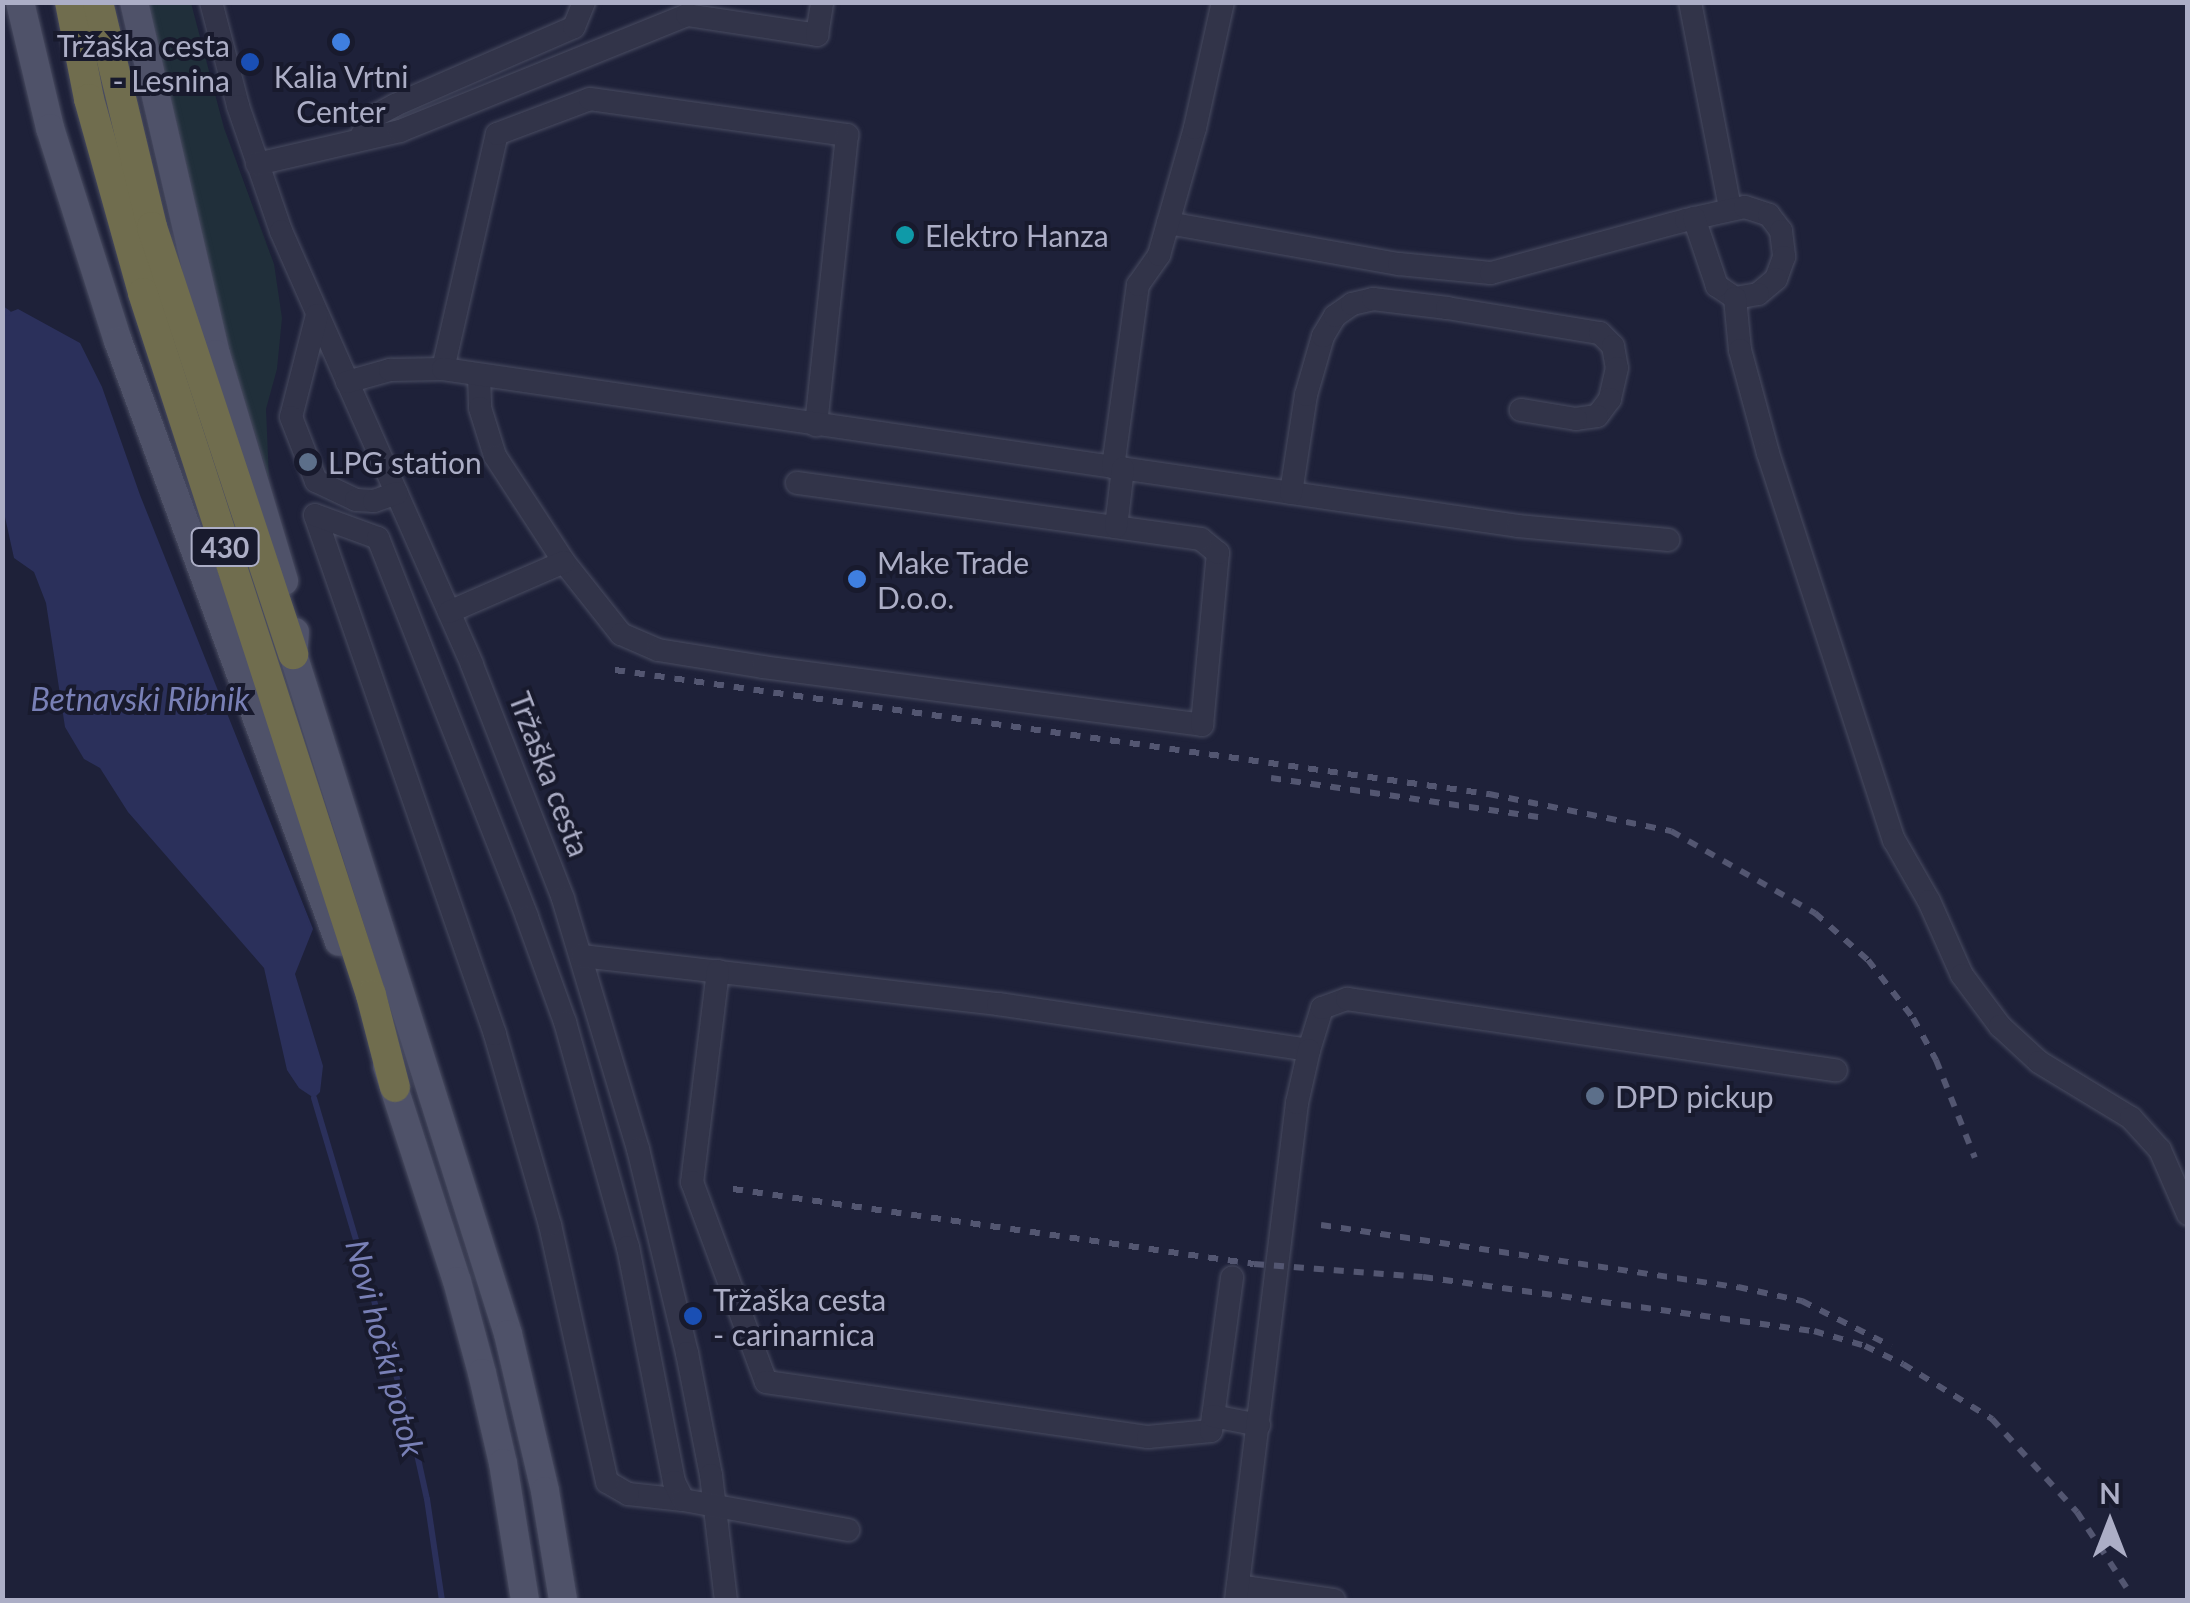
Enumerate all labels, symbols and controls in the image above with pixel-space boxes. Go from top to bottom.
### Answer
place label: Tržaška cesta - Lesnina [57,27,230,98]
marker: Kalia Vrtni Center [330,31,352,53]
marker: Tržaška cesta - Lesnina [239,51,261,73]
place label: Kalia Vrtni Center [273,58,409,128]
place label: Elektro Hanza [925,217,1109,253]
marker: Elektro Hanza [894,224,916,246]
place label: LPG station [328,444,482,480]
marker: LPG station [297,451,319,473]
road number: 430 [190,524,260,570]
place label: Make Trade D.o.o. [877,544,1030,614]
marker: Make Trade D.o.o. [846,568,868,590]
water label: Betnavski Ribnik [31,680,249,718]
street label: Tržaška cesta [502,687,598,861]
place label: DPD pickup [1615,1078,1773,1114]
marker: DPD pickup [1584,1085,1606,1107]
water label: Novi hočki potok [338,1235,432,1461]
place label: Tržaška cesta - carinarnica [713,1281,886,1352]
marker: Tržaška cesta - carinarnica [682,1305,704,1327]
north arrow [2060,1473,2160,1573]
text: N [2099,1476,2121,1510]

